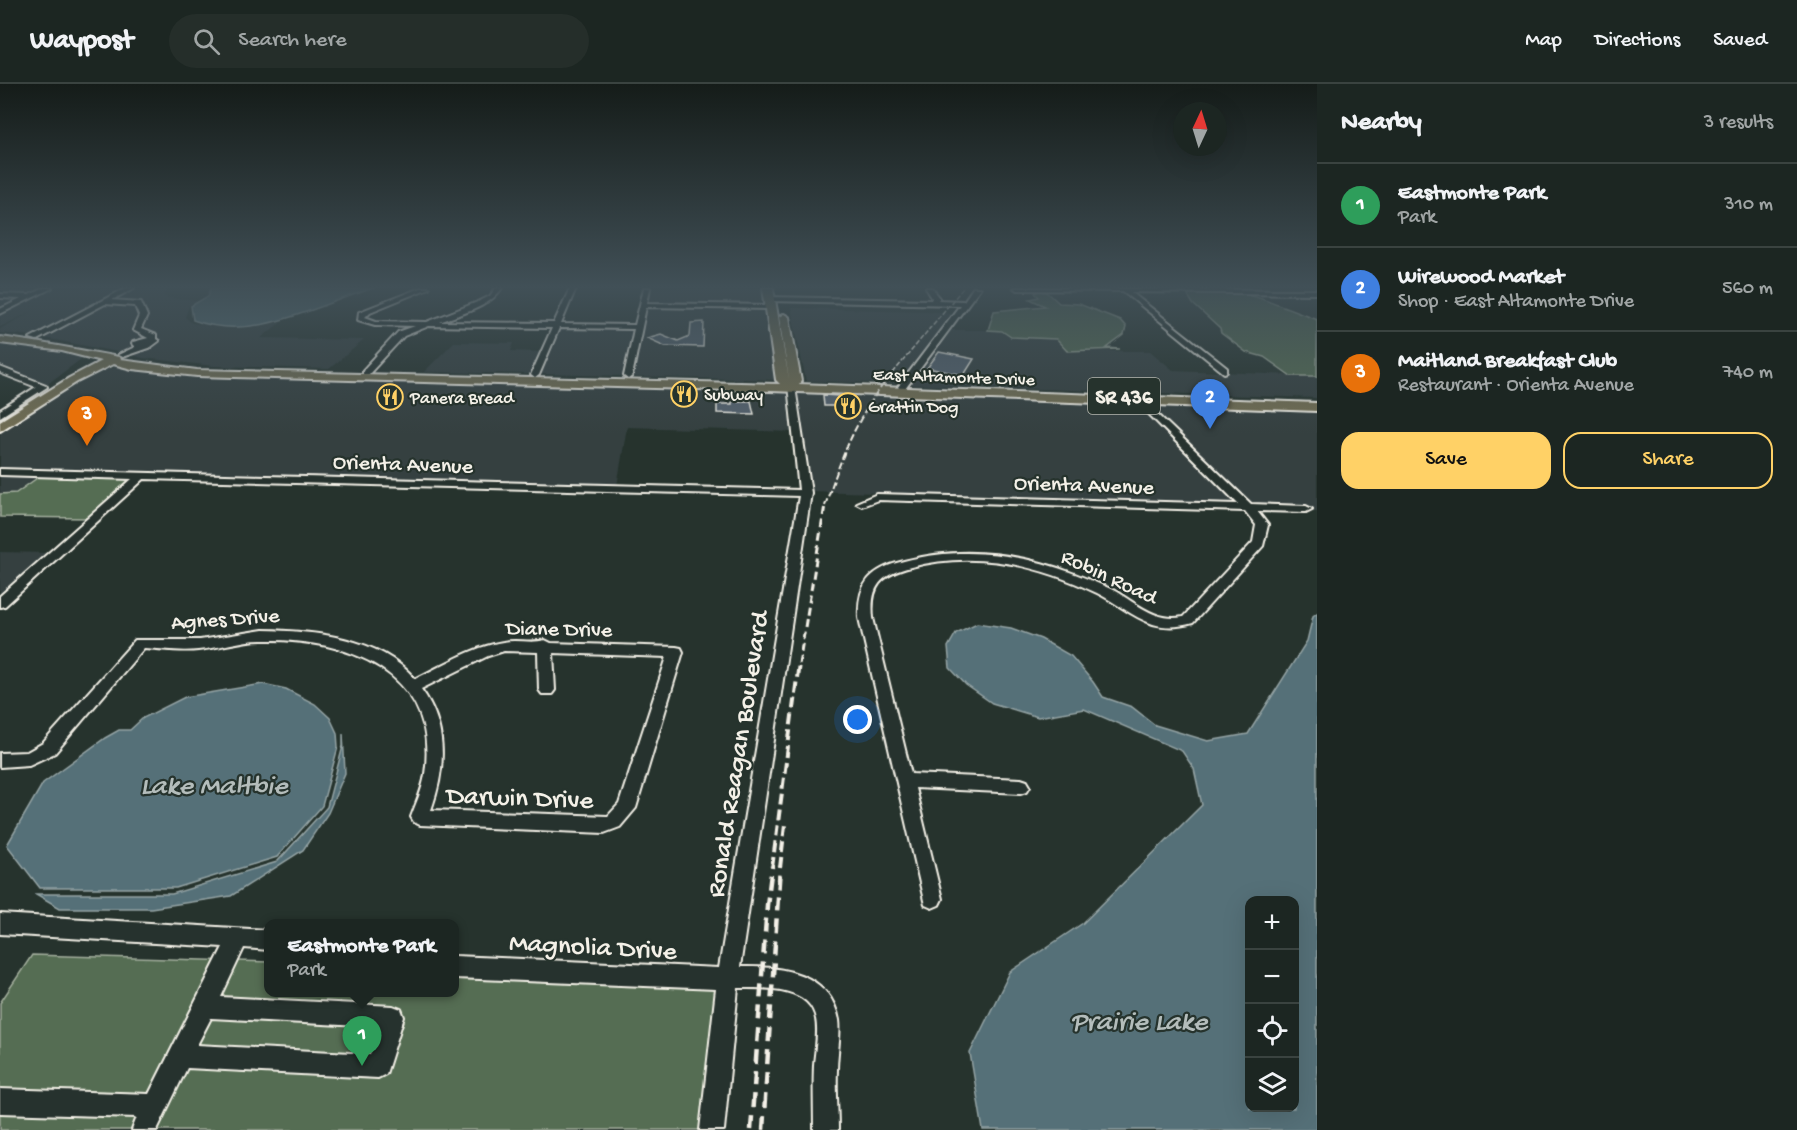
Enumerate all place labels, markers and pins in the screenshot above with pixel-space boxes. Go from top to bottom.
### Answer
restaurant icon: Subway [669,379,699,409]
pin: 2 [1190,380,1230,429]
restaurant icon: Panera Bread [375,382,405,412]
place label: Subway [704,386,763,407]
place label: Panera Bread [409,389,515,410]
restaurant icon: Grattin Dog [833,391,863,421]
pin: 3 [68,396,106,446]
place label: Grattin Dog [868,398,958,419]
pin: 1 [342,1016,382,1066]

